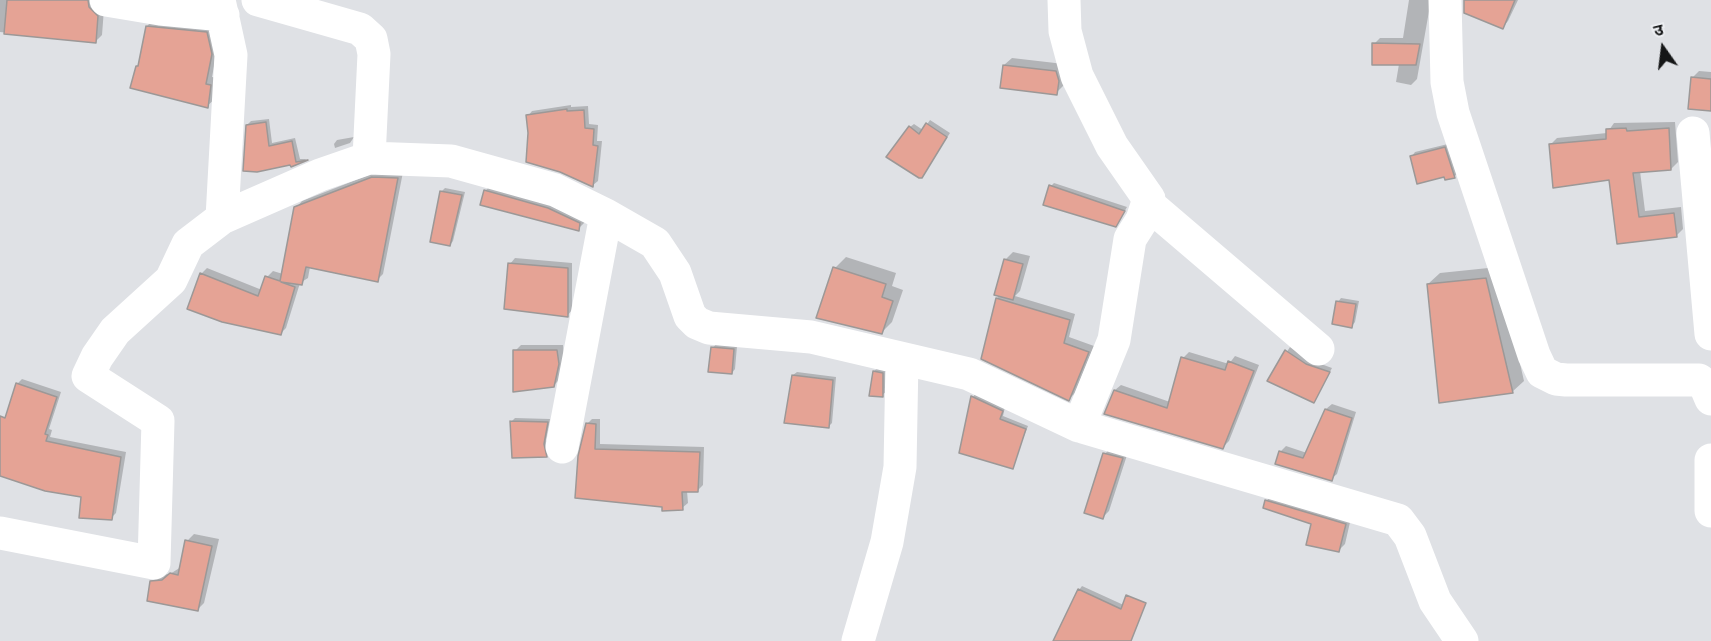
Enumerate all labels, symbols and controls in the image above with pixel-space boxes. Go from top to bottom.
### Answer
north arrow [1633,18,1693,78]
text: उ [1652,20,1665,40]

